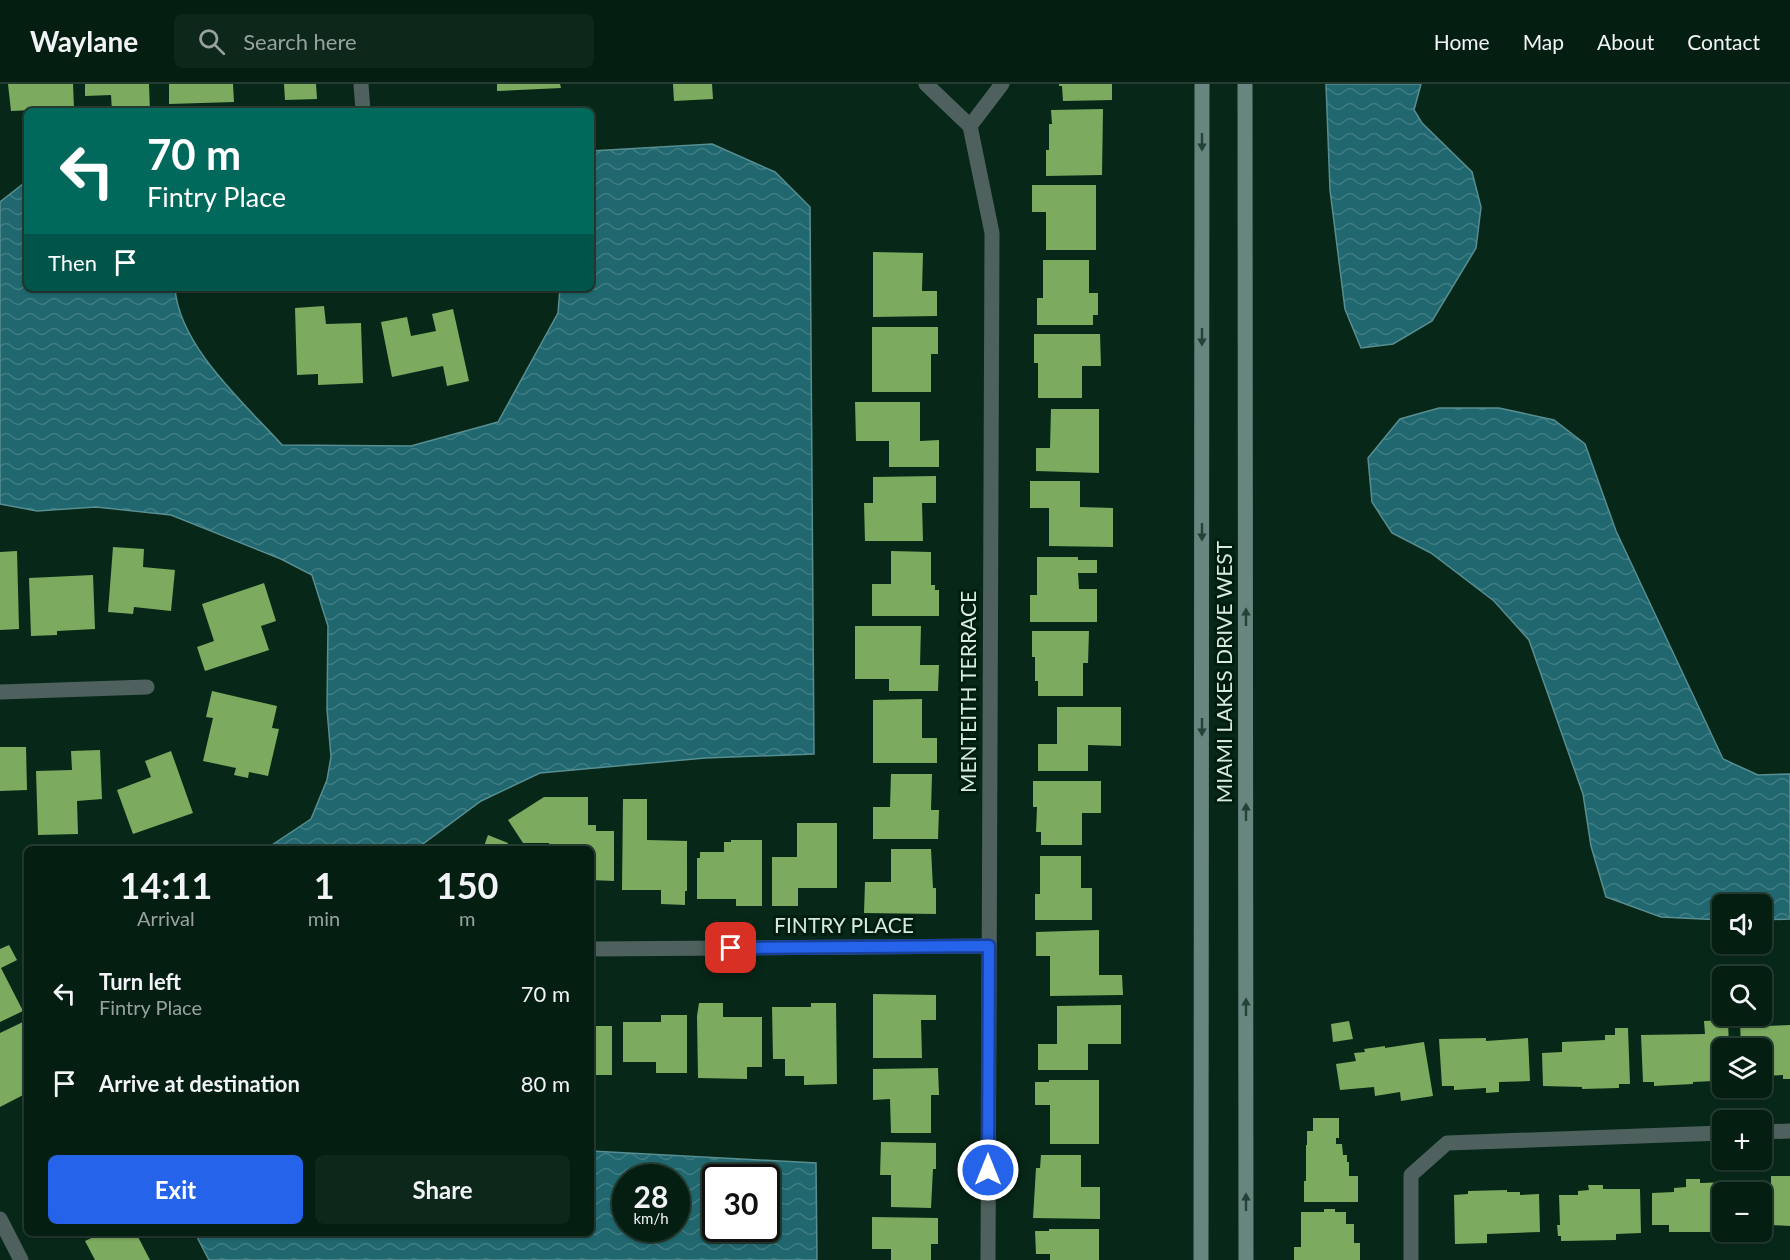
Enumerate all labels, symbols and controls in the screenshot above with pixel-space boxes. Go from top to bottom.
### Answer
search box [174,14,594,68]
text: Waylane [30,24,138,58]
icon: search [195,25,228,58]
text: Search here [243,28,357,55]
text: Home [1434,29,1490,54]
text: Map [1523,29,1564,54]
text: About [1597,29,1654,54]
text: Contact [1687,29,1760,54]
text: 70 m [147,129,241,179]
icon: left [48,132,126,210]
one-way arrow [1197,133,1207,152]
text: Fintry Place [147,180,286,213]
icon: arrive [109,246,142,279]
text: Then [48,249,97,276]
one-way arrow [1197,328,1207,347]
one-way arrow [1197,523,1207,542]
street label: MIAMI LAKES DRIVE WEST [1211,540,1236,803]
street label: MENTEITH TERRACE [955,591,980,793]
one-way arrow [1241,607,1251,626]
one-way arrow [1197,718,1207,737]
one-way arrow [1241,802,1251,821]
text: 14:11 [120,863,212,907]
text: 1 [314,863,335,907]
text: 150 [436,863,498,907]
map controls [1712,894,1772,1242]
button: sound [1712,894,1772,954]
text: Arrival [137,906,195,930]
text: min [308,906,340,930]
text: m [459,906,475,930]
street label: FINTRY PLACE [774,912,914,937]
pin [705,922,756,973]
icon: arrive [714,931,747,964]
button: search [1712,966,1772,1026]
text: Turn left [99,968,181,995]
icon: left [48,977,81,1010]
text: 70 m [521,980,570,1007]
text: Fintry Place [99,995,202,1019]
one-way arrow [1241,997,1251,1016]
button: layers [1712,1038,1772,1098]
icon: arrive [48,1067,81,1100]
text: Arrive at destination [99,1070,300,1097]
text: 80 m [521,1070,570,1097]
button: + [1712,1110,1772,1170]
position arrow [956,1138,1020,1202]
button: Exit [48,1155,303,1224]
button: Share [315,1155,570,1224]
speed limit sign: 30 [702,1164,780,1242]
text: 28 [634,1178,668,1214]
button: − [1712,1182,1772,1242]
one-way arrow [1241,1192,1251,1211]
text: km/h [633,1209,669,1227]

